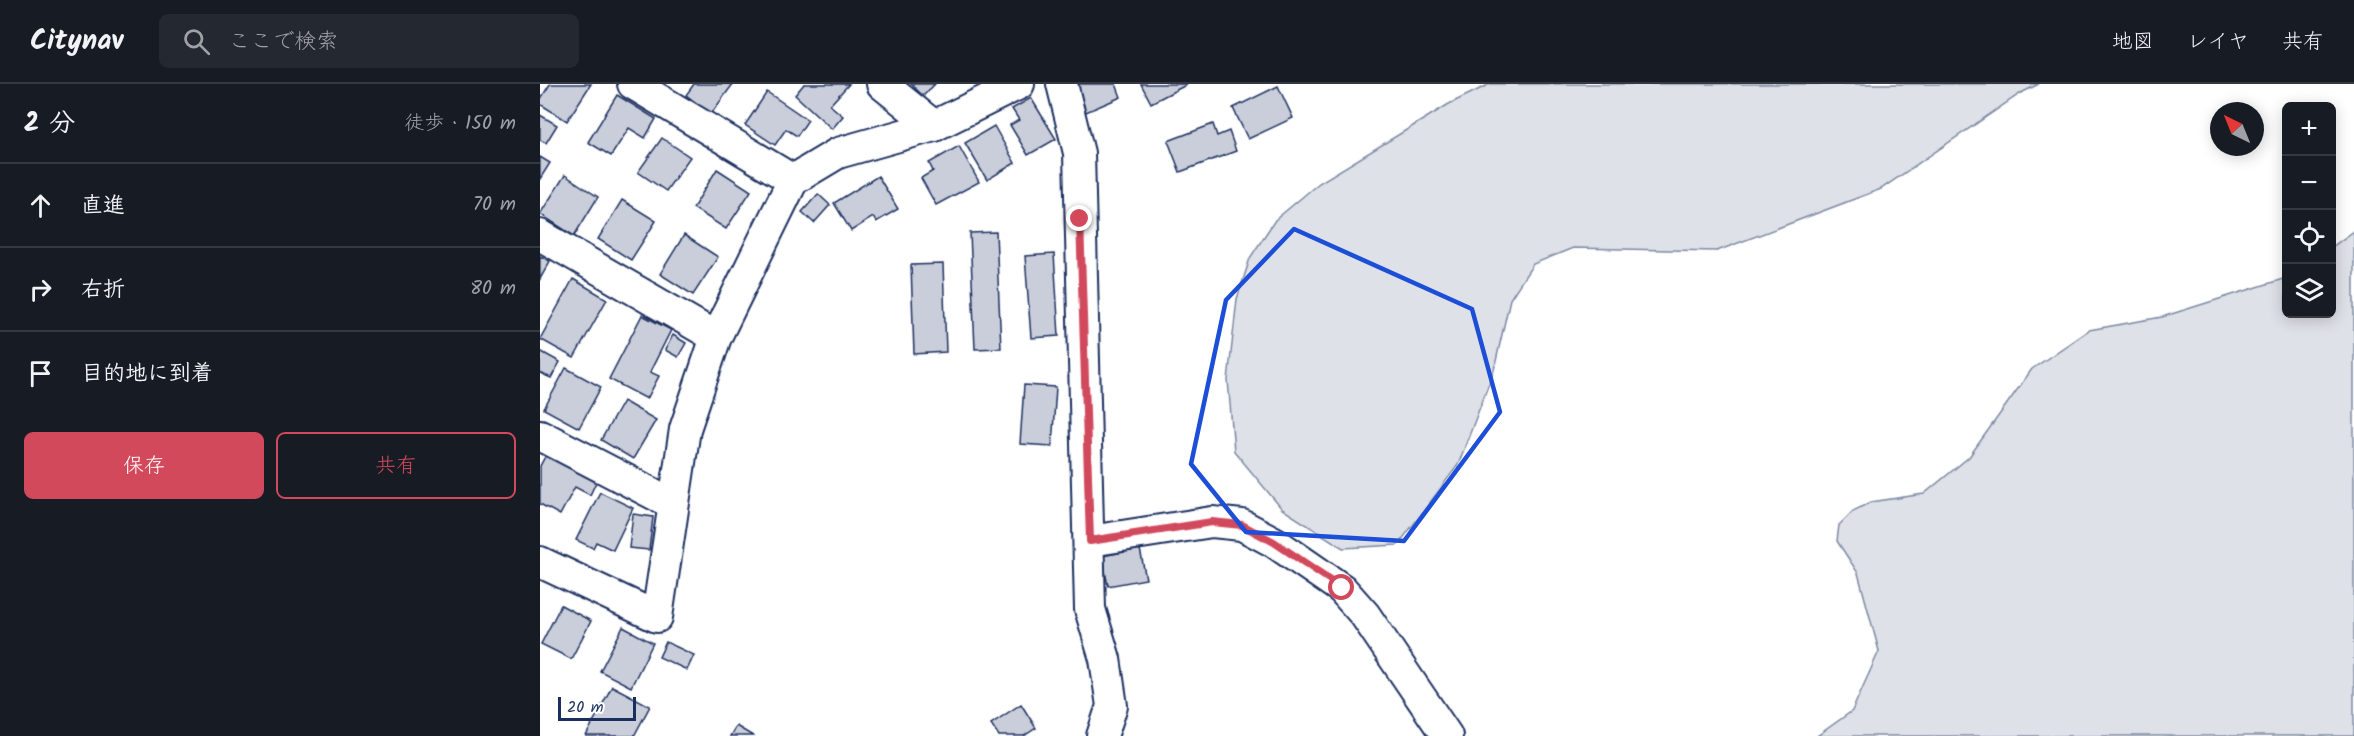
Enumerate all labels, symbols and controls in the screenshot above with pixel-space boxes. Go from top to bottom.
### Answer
search box [159,14,579,68]
text: Citynav [30,19,123,64]
icon: search [180,25,213,58]
text: ここで検索 [228,25,338,60]
text: 地図 [2112,26,2154,59]
text: レイヤ [2187,26,2249,59]
text: 共有 [2282,26,2324,59]
north arrow [2210,102,2264,156]
map controls [2282,102,2336,318]
button: + [2282,102,2336,156]
text: 2 分 [24,103,75,145]
text: 徒歩 · 150 m [404,108,516,140]
button: − [2282,156,2336,210]
icon: ahead [24,189,57,222]
text: 直進 [81,189,125,224]
text: 70 m [473,189,516,221]
route end [1066,205,1092,231]
button: locate [2282,210,2336,264]
button: layers [2282,264,2336,318]
icon: right [24,273,57,306]
text: 右折 [81,273,125,308]
text: 80 m [470,273,516,305]
icon: arrive [24,357,57,390]
text: 目的地に到着 [81,357,213,392]
button: 保存 [24,432,264,499]
button: 共有 [276,432,516,499]
route start [1328,574,1354,600]
scale bar [558,694,636,722]
text: 20 m [567,695,603,720]

